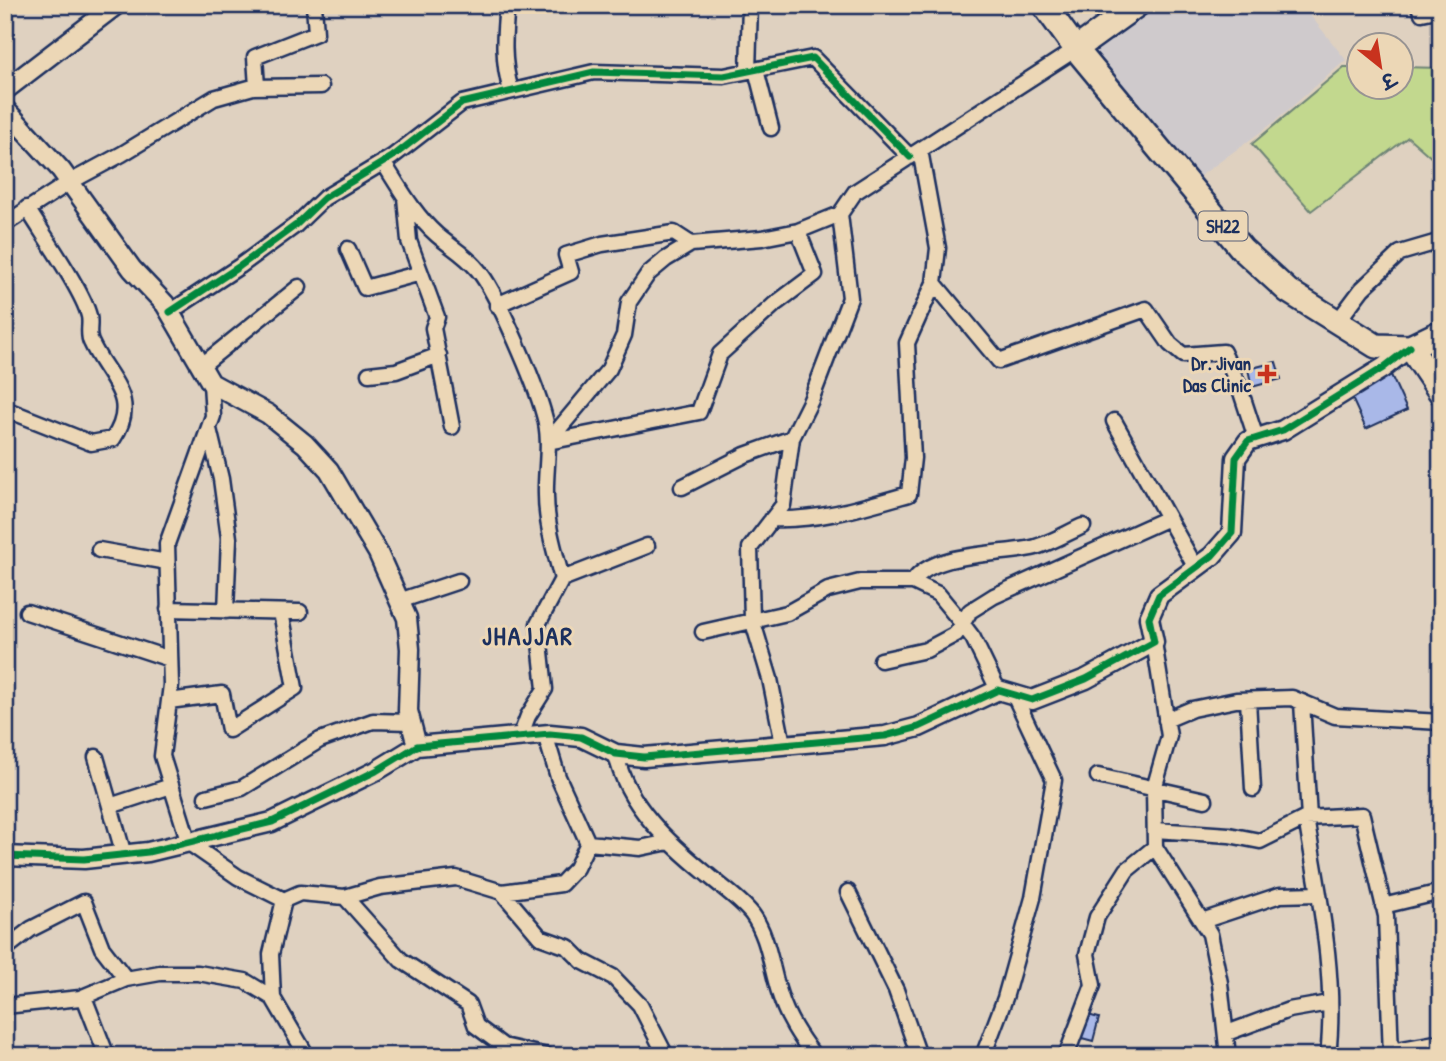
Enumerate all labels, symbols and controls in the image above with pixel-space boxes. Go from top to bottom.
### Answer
north arrow [1344,32,1414,102]
text: उ [1374,65,1402,96]
road number: SH22 [1198,211,1248,240]
place label: Dr. Jivan Das Clinic [1183,350,1252,398]
marker: Dr. Jivan Das Clinic [1257,364,1277,384]
district label: JHAJJAR [482,618,574,653]

